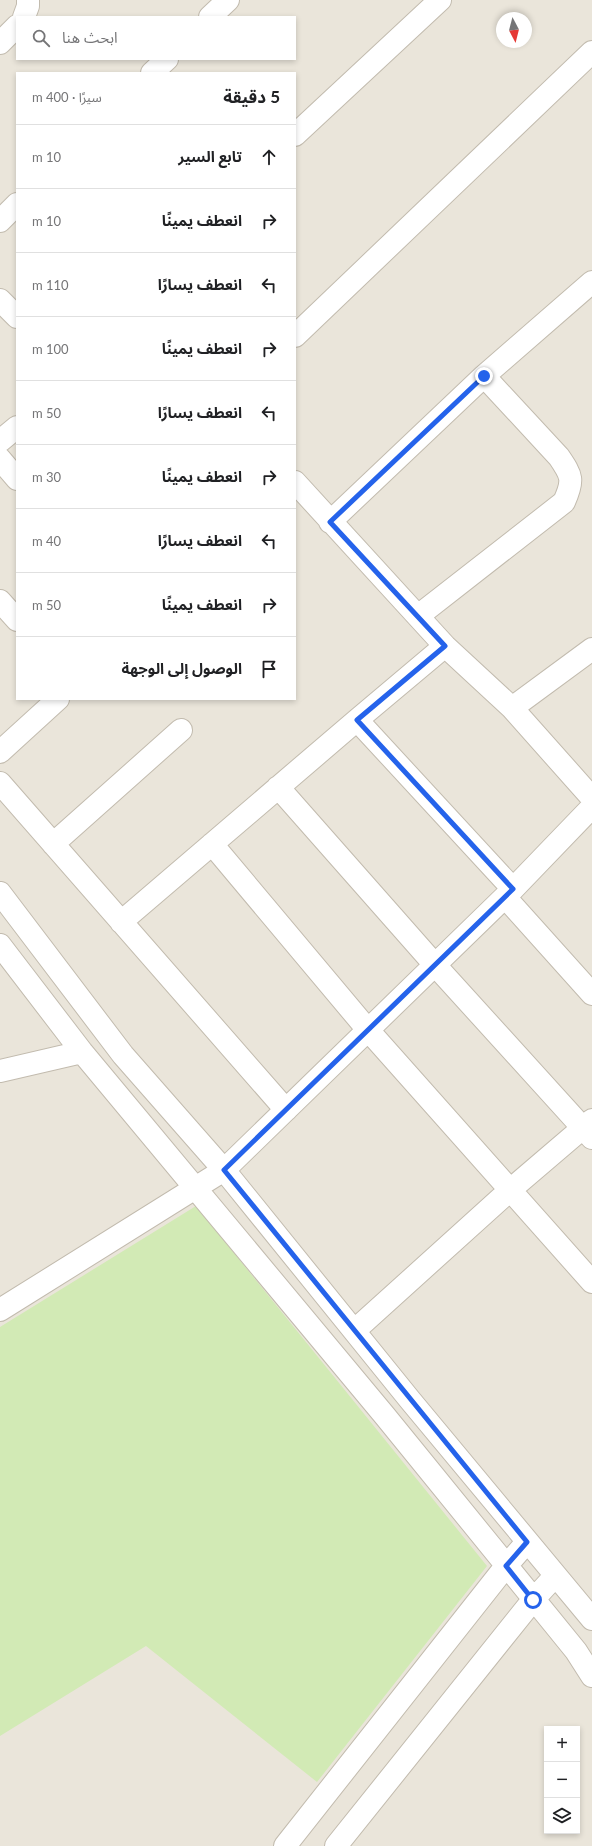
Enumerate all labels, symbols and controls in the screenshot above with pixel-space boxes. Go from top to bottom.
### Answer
north arrow [496,12,532,48]
search box [16,16,296,60]
icon: search [30,27,52,49]
text: ابحث هنا [62,28,118,46]
text: 5 دقيقة [223,86,280,107]
text: سيرًا · 400 m [32,89,102,105]
icon: ahead [258,146,280,168]
text: تابع السير [178,147,242,165]
text: 10 m [32,149,61,165]
icon: right [258,210,280,232]
text: انعطف يمينًا [162,211,242,229]
text: 10 m [32,213,61,229]
icon: left [258,274,280,296]
text: انعطف يسارًا [158,275,242,293]
text: 110 m [32,277,69,293]
icon: right [258,338,280,360]
text: انعطف يمينًا [162,339,242,357]
text: 100 m [32,341,69,357]
route end [475,367,493,385]
icon: left [258,402,280,424]
text: انعطف يسارًا [158,403,242,421]
text: 50 m [32,405,61,421]
icon: right [258,466,280,488]
text: انعطف يمينًا [162,467,242,485]
text: 30 m [32,469,61,485]
icon: left [258,530,280,552]
text: انعطف يسارًا [158,531,242,549]
text: 40 m [32,533,61,549]
icon: right [258,594,280,616]
text: انعطف يمينًا [162,595,242,613]
text: 50 m [32,597,61,613]
icon: arrive [258,658,280,680]
text: الوصول إلى الوجهة [121,659,242,677]
route start [524,1591,542,1609]
map controls [544,1726,580,1834]
button: + [544,1726,580,1762]
button: − [544,1762,580,1798]
button: layers [544,1798,580,1834]

